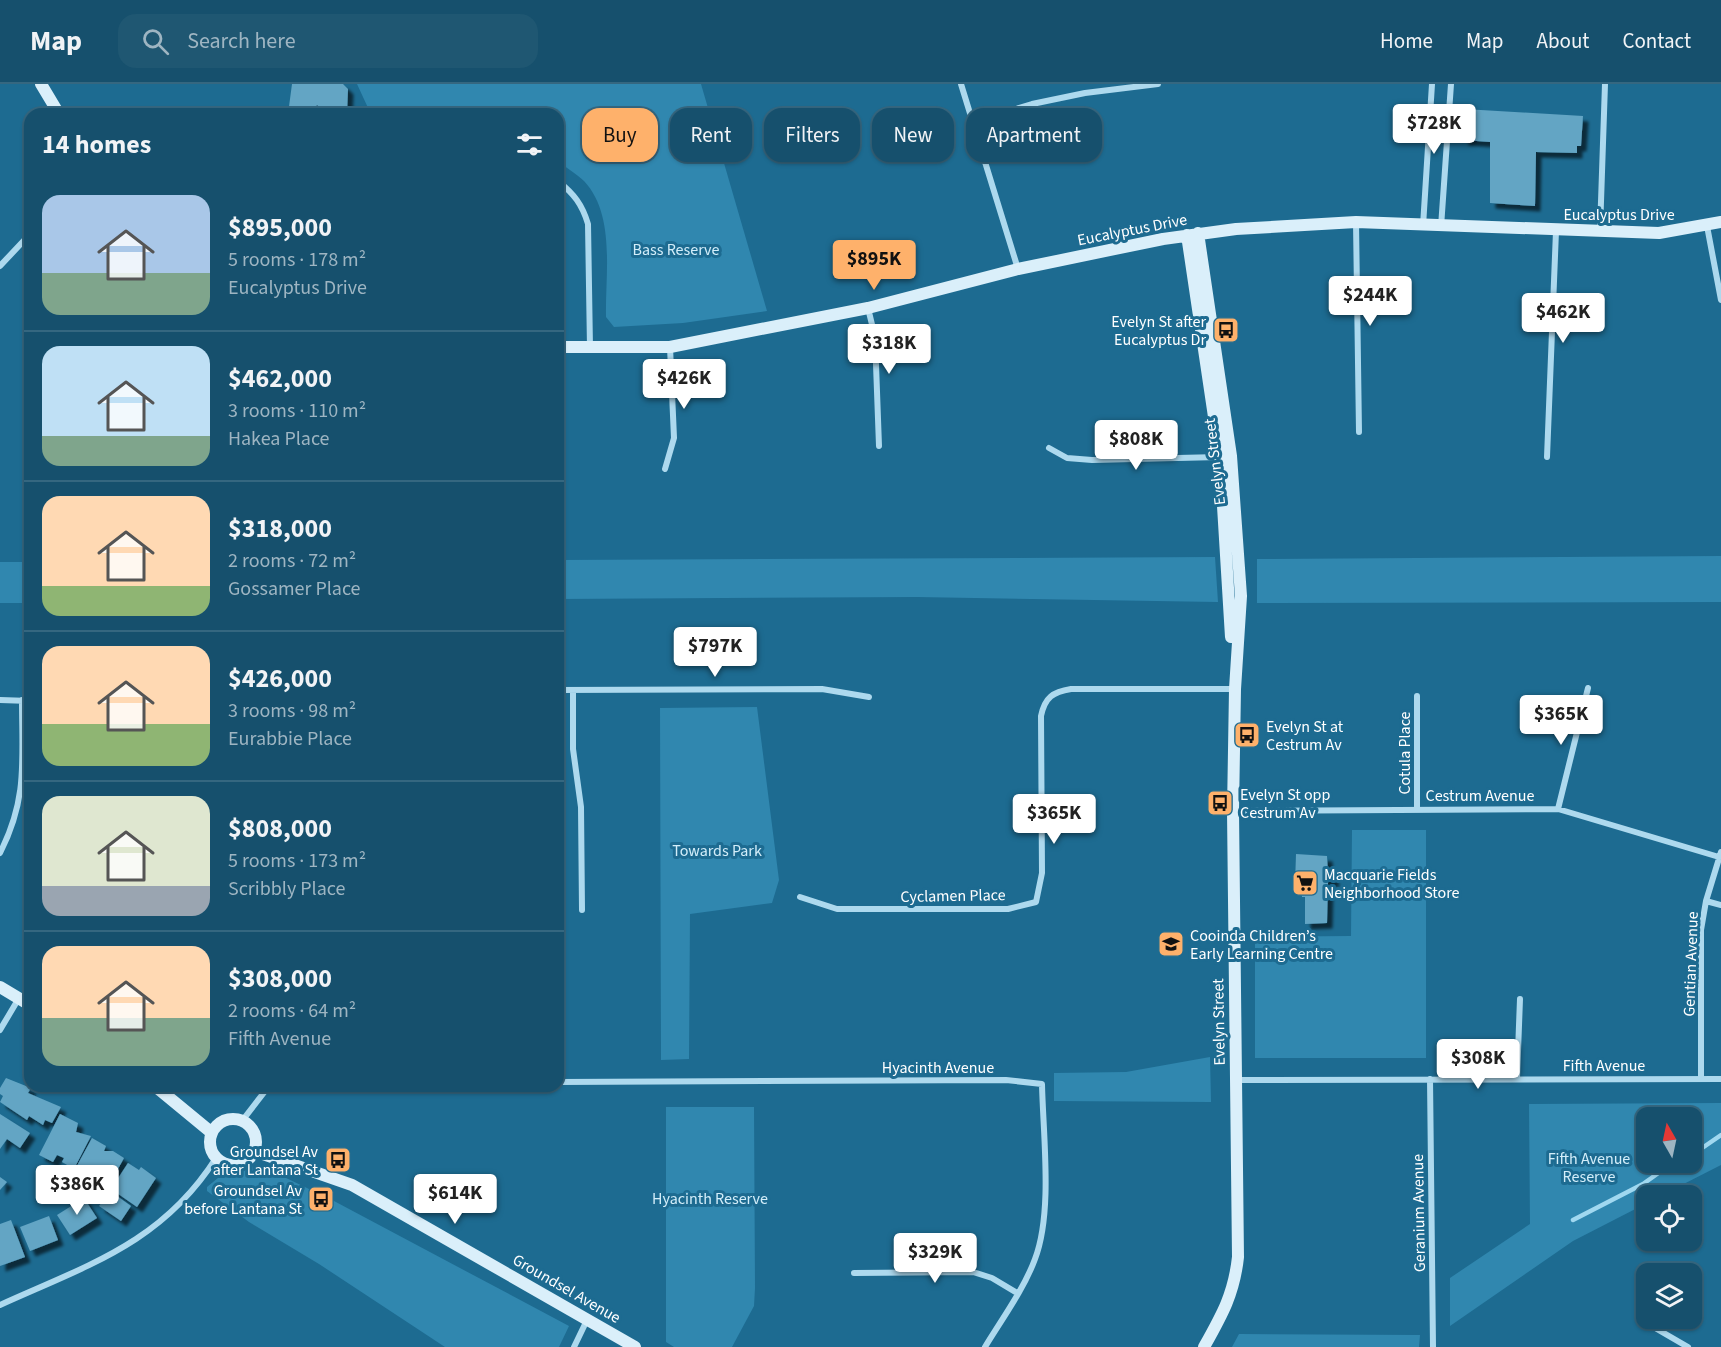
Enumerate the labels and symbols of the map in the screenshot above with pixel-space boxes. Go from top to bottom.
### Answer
pin: $728K [1392,104,1476,155]
street label: Eucalyptus Drive [1563,204,1675,226]
street label: Eucalyptus Drive [1076,209,1189,251]
park label: Bass Reserve [633,239,720,261]
pin: $895K [832,240,916,291]
pin: $244K [1328,276,1412,327]
pin: $462K [1521,293,1605,344]
place label: Evelyn St after Eucalyptus Dr [1111,311,1206,351]
bus stop icon: Evelyn St after Eucalyptus Dr [1211,315,1241,345]
pin: $318K [847,324,931,375]
pin: $426K [642,359,726,410]
street label: Evelyn Street [1199,417,1231,507]
pin: $808K [1094,420,1178,471]
pin: $797K [673,627,757,678]
pin: $365K [1519,695,1603,746]
street label: Cotula Place [1394,711,1416,795]
place label: Evelyn St at Cestrum Av [1266,716,1344,756]
bus stop icon: Evelyn St at Cestrum Av [1232,720,1262,750]
place label: Evelyn St opp Cestrum Av [1240,784,1330,824]
street label: Cestrum Avenue [1426,785,1535,807]
bus stop icon: Evelyn St opp Cestrum Av [1205,788,1235,818]
pin: $365K [1012,794,1096,845]
park label: Towards Park [672,840,762,862]
place label: Macquarie Fields Neighborhood Store [1324,864,1460,904]
supermarket icon: Macquarie Fields Neighborhood Store [1290,868,1320,898]
street label: Cyclamen Place [900,884,1006,908]
street label: Gentian Avenue [1678,911,1704,1017]
place label: Cooinda Children’s Early Learning Centre [1190,925,1333,965]
school or university icon: Cooinda Children’s Early Learning Centre [1156,929,1186,959]
street label: Evelyn Street [1207,978,1231,1066]
pin: $308K [1436,1039,1520,1090]
street label: Fifth Avenue [1563,1055,1645,1077]
street label: Hyacinth Avenue [882,1057,994,1079]
north arrow [1636,1107,1702,1173]
place label: Groundsel Av after Lantana St [213,1141,319,1181]
bus stop icon: Groundsel Av after Lantana St [323,1145,353,1175]
park label: Fifth Avenue Reserve [1548,1148,1630,1188]
street label: Geranium Avenue [1407,1154,1431,1272]
pin: $386K [35,1165,119,1216]
pin: $614K [413,1174,497,1225]
place label: Groundsel Av before Lantana St [184,1180,303,1220]
bus stop icon: Groundsel Av before Lantana St [306,1184,336,1214]
park label: Hyacinth Reserve [652,1188,768,1210]
pin: $329K [893,1233,977,1284]
street label: Groundsel Avenue [508,1249,625,1329]

